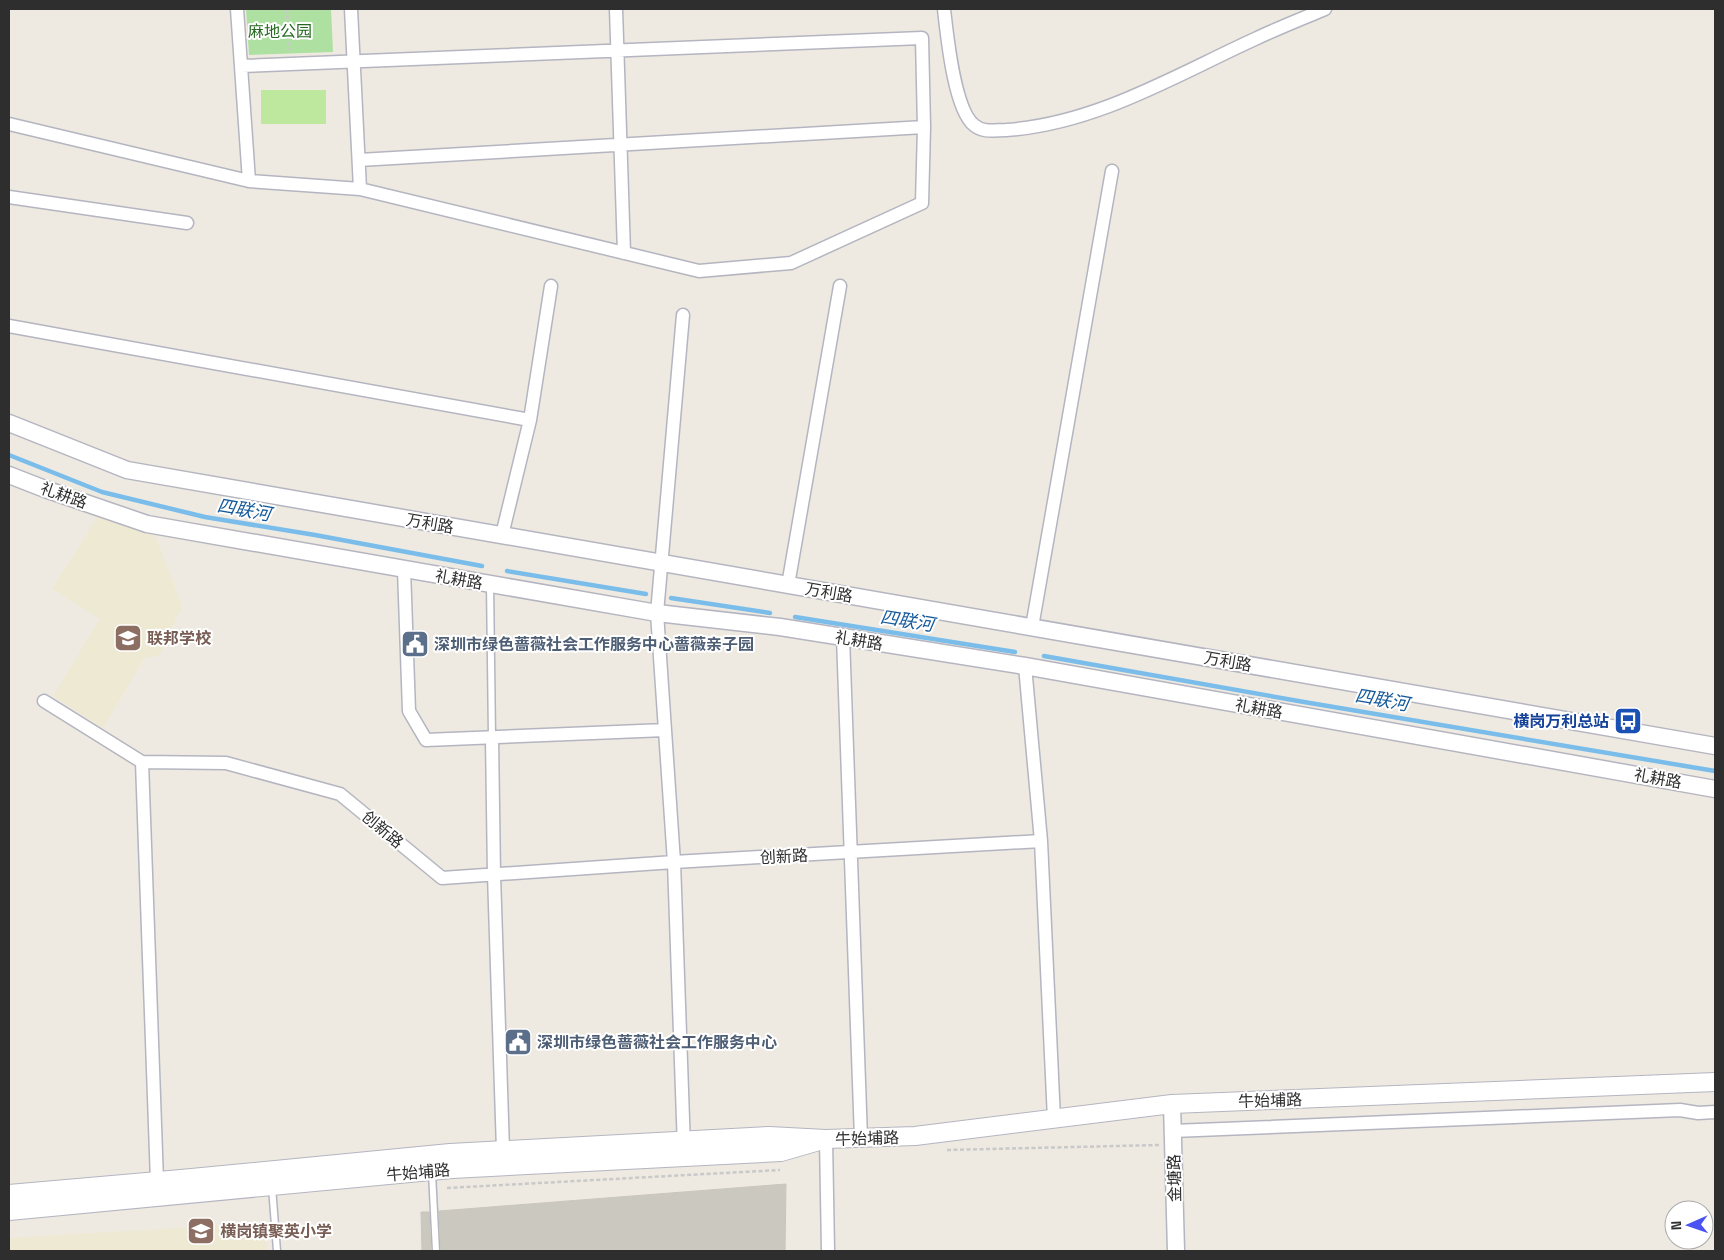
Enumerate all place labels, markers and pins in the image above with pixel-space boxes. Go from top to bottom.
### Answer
school or university icon: 联邦学校 [113,623,143,653]
place label: 联邦学校 [147,628,212,649]
public building icon: 深圳市绿色蔷薇社会工作服务中心蔷薇亲子园 [400,629,430,659]
place label: 深圳市绿色蔷薇社会工作服务中心蔷薇亲子园 [434,634,754,655]
bus stop icon: 横岗万利总站 [1613,706,1643,736]
place label: 横岗万利总站 [1513,711,1609,732]
public building icon: 深圳市绿色蔷薇社会工作服务中心 [503,1027,533,1057]
place label: 深圳市绿色蔷薇社会工作服务中心 [537,1032,777,1053]
school or university icon: 横岗镇聚英小学 [186,1216,216,1246]
place label: 横岗镇聚英小学 [220,1221,332,1242]

